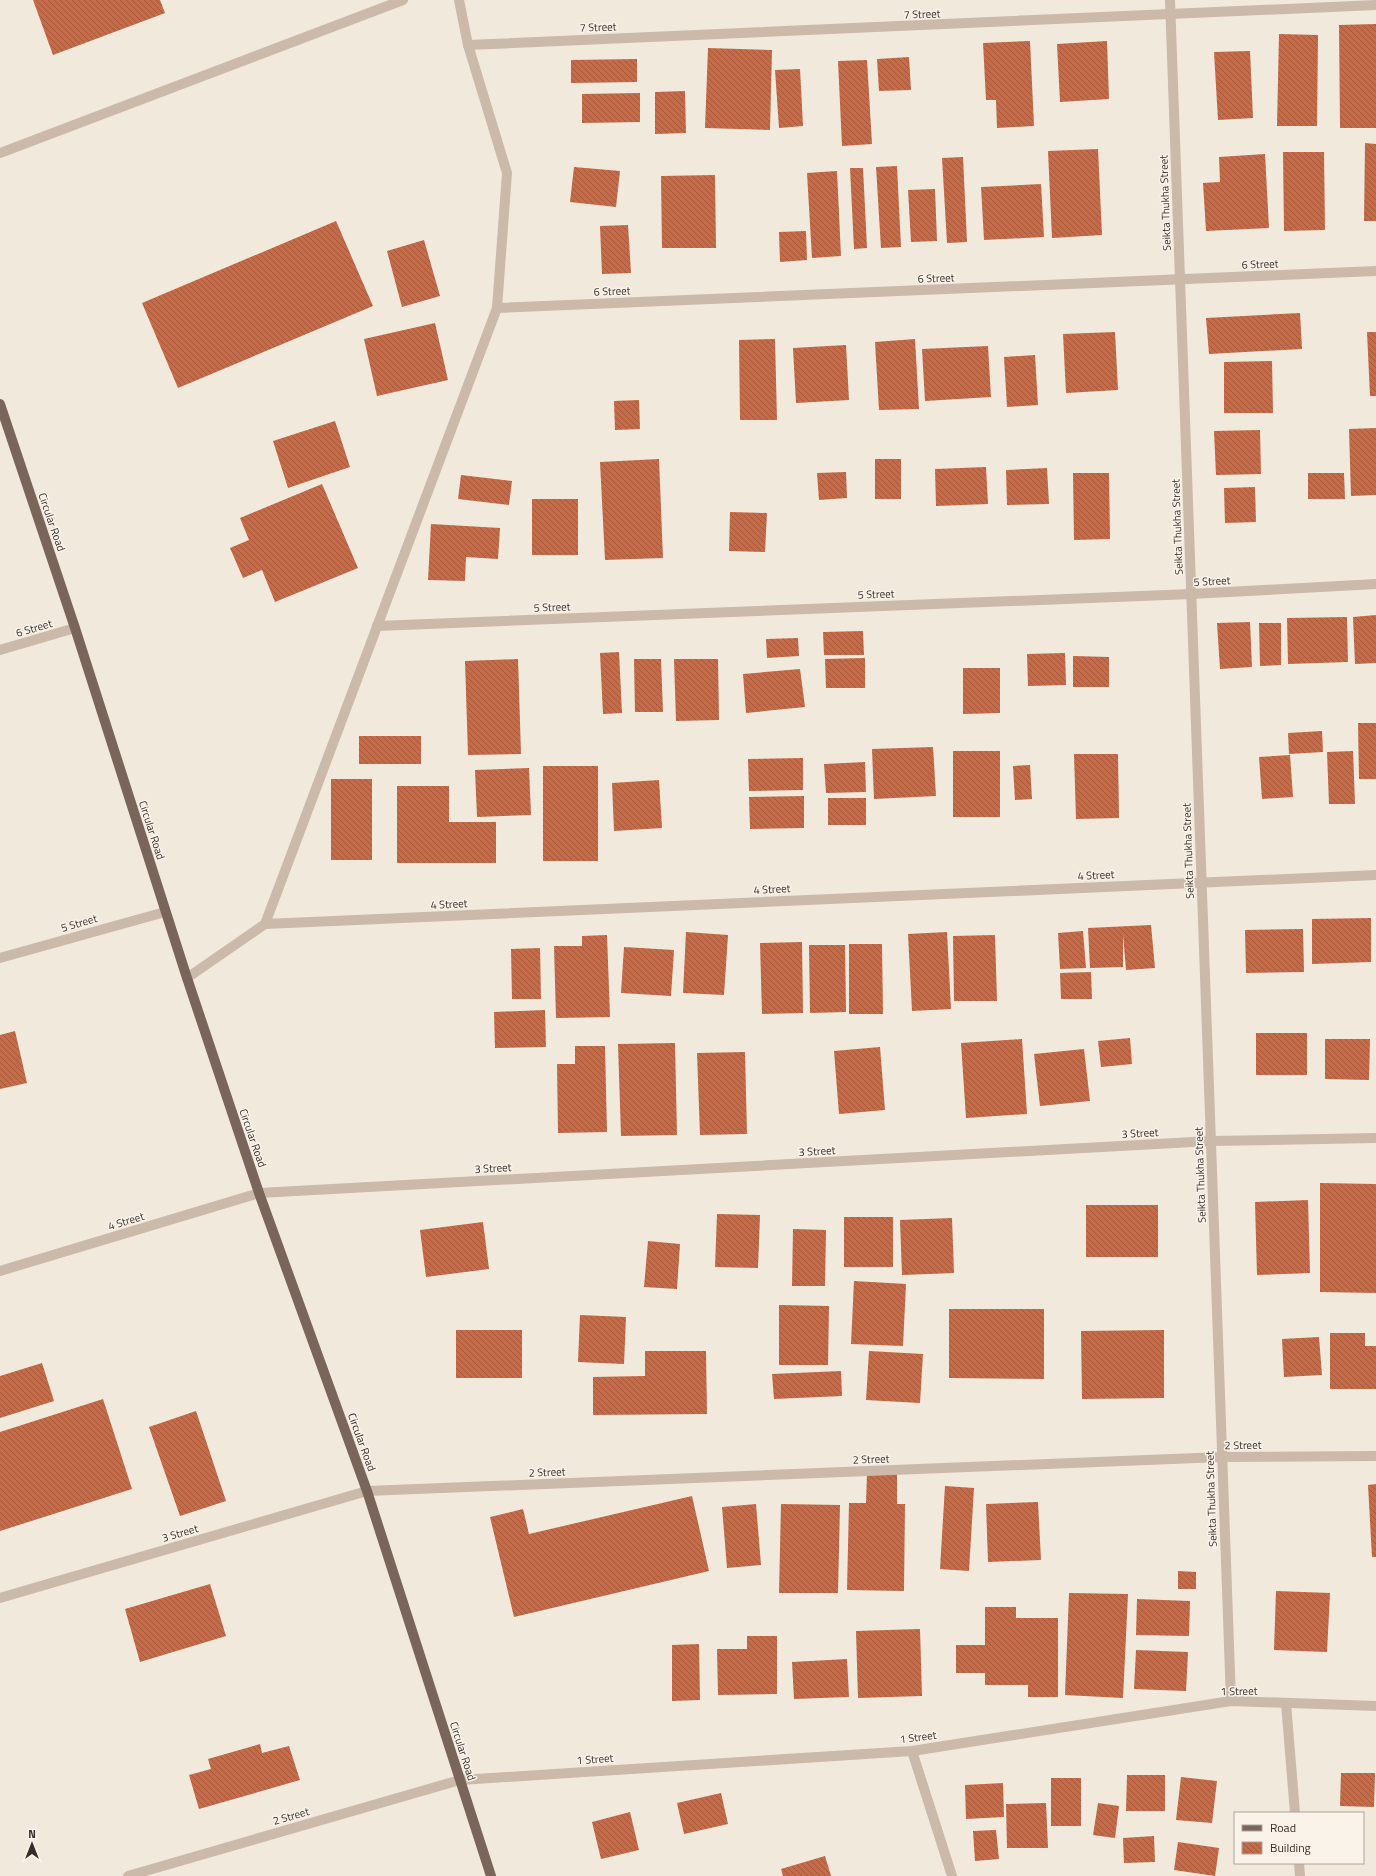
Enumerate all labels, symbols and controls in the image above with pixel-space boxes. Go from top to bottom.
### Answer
street label: 7 Street [903,5,941,23]
street label: 7 Street [579,18,617,36]
street label: Seikta Thukha Street [1155,155,1175,251]
street label: 6 Street [1241,255,1279,273]
street label: 6 Street [917,269,955,287]
street label: 6 Street [593,282,631,300]
street label: Seikta Thukha Street [1167,479,1187,575]
street label: Circular Road [35,491,70,554]
street label: 5 Street [1193,572,1231,590]
street label: 5 Street [857,585,895,603]
street label: 5 Street [533,598,571,616]
street label: 6 Street [14,615,54,641]
street label: Circular Road [135,799,169,862]
street label: Seikta Thukha Street [1178,803,1198,899]
street label: 4 Street [1077,866,1115,884]
street label: 4 Street [753,880,791,898]
street label: 4 Street [430,895,468,913]
street label: 5 Street [59,910,99,936]
street label: Circular Road [236,1107,271,1170]
street label: 3 Street [1121,1124,1159,1142]
street label: Seikta Thukha Street [1190,1127,1210,1223]
street label: 3 Street [798,1142,836,1160]
street label: 3 Street [474,1159,512,1177]
street label: 4 Street [106,1208,146,1234]
street label: Circular Road [344,1411,380,1473]
street label: 2 Street [1224,1437,1262,1453]
street label: 2 Street [852,1450,890,1468]
street label: Seikta Thukha Street [1201,1451,1221,1547]
street label: 2 Street [528,1463,566,1481]
street label: 3 Street [160,1520,200,1546]
street label: 1 Street [1220,1683,1258,1699]
street label: Circular Road [446,1720,480,1783]
street label: 1 Street [899,1727,937,1747]
street label: 1 Street [576,1750,614,1768]
street label: 2 Street [271,1803,311,1829]
legend [1234,1812,1364,1864]
text: Road [1270,1818,1296,1837]
north arrow [12,1824,52,1864]
text: N [28,1826,36,1842]
text: Building [1270,1838,1311,1857]

